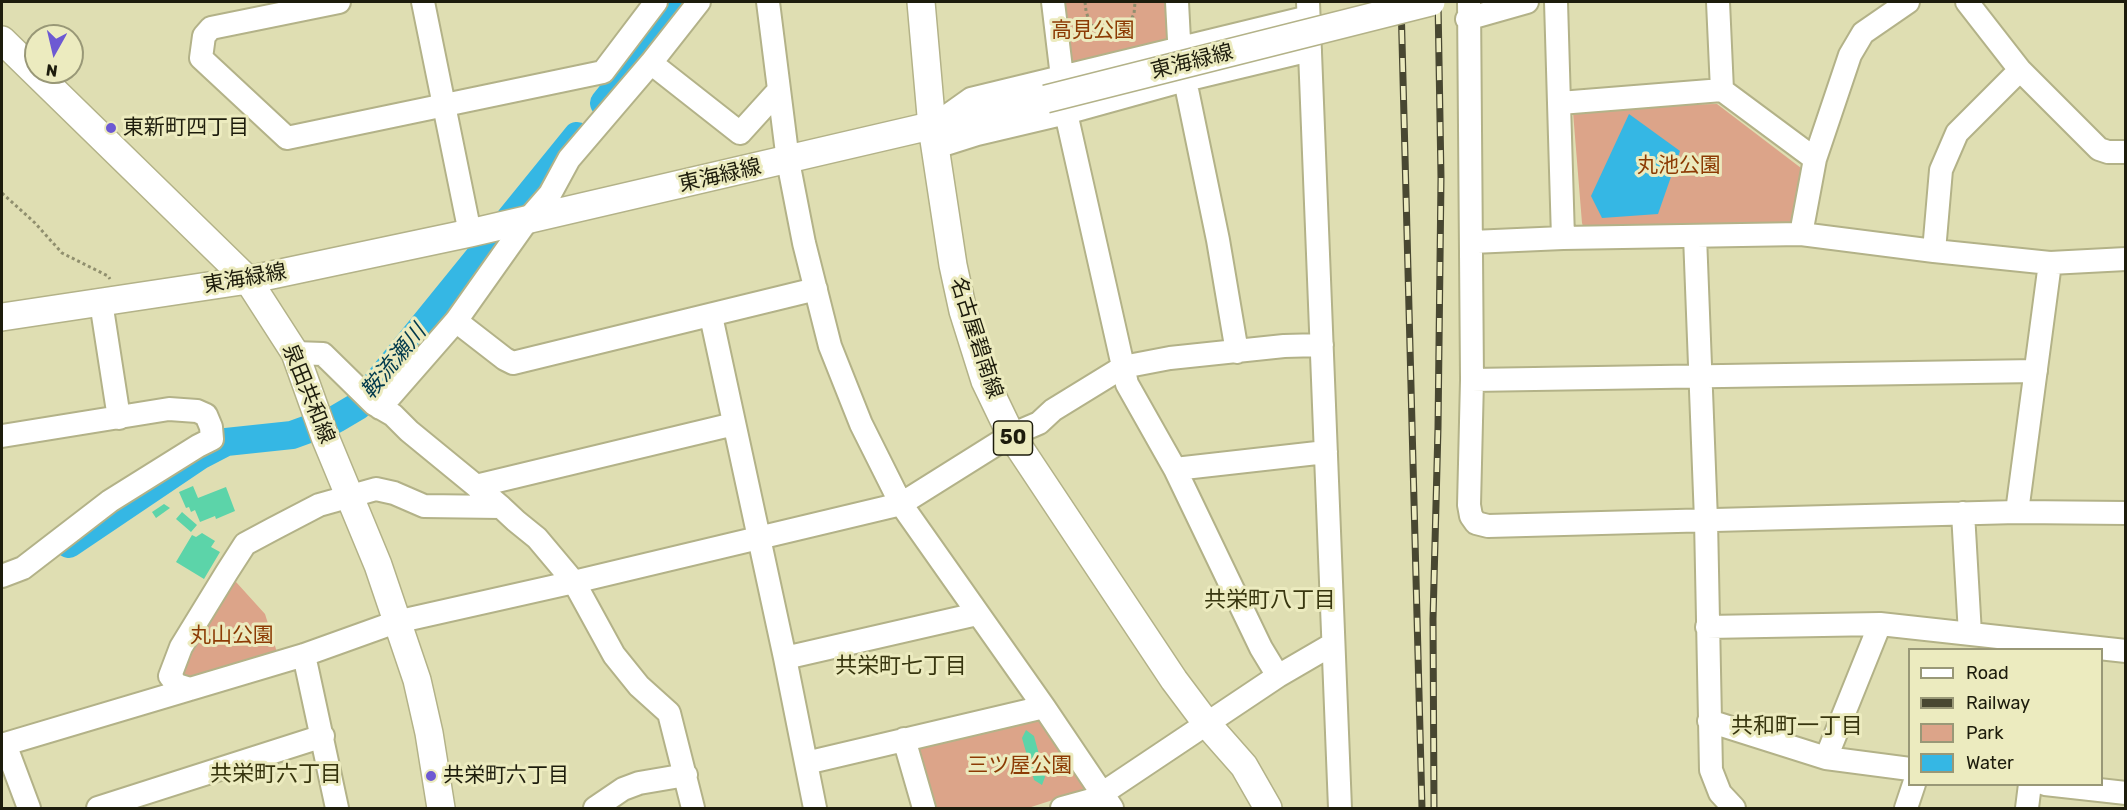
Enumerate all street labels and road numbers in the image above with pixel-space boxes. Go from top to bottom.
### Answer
street label: 東海緑線 [1148,40,1236,84]
street label: 東海緑線 [676,154,764,198]
street label: 東海緑線 [201,259,289,299]
street label: 名古屋碧南線 [945,274,1007,402]
street label: 泉田共和線 [277,341,339,447]
road number: 50 [994,421,1032,455]

